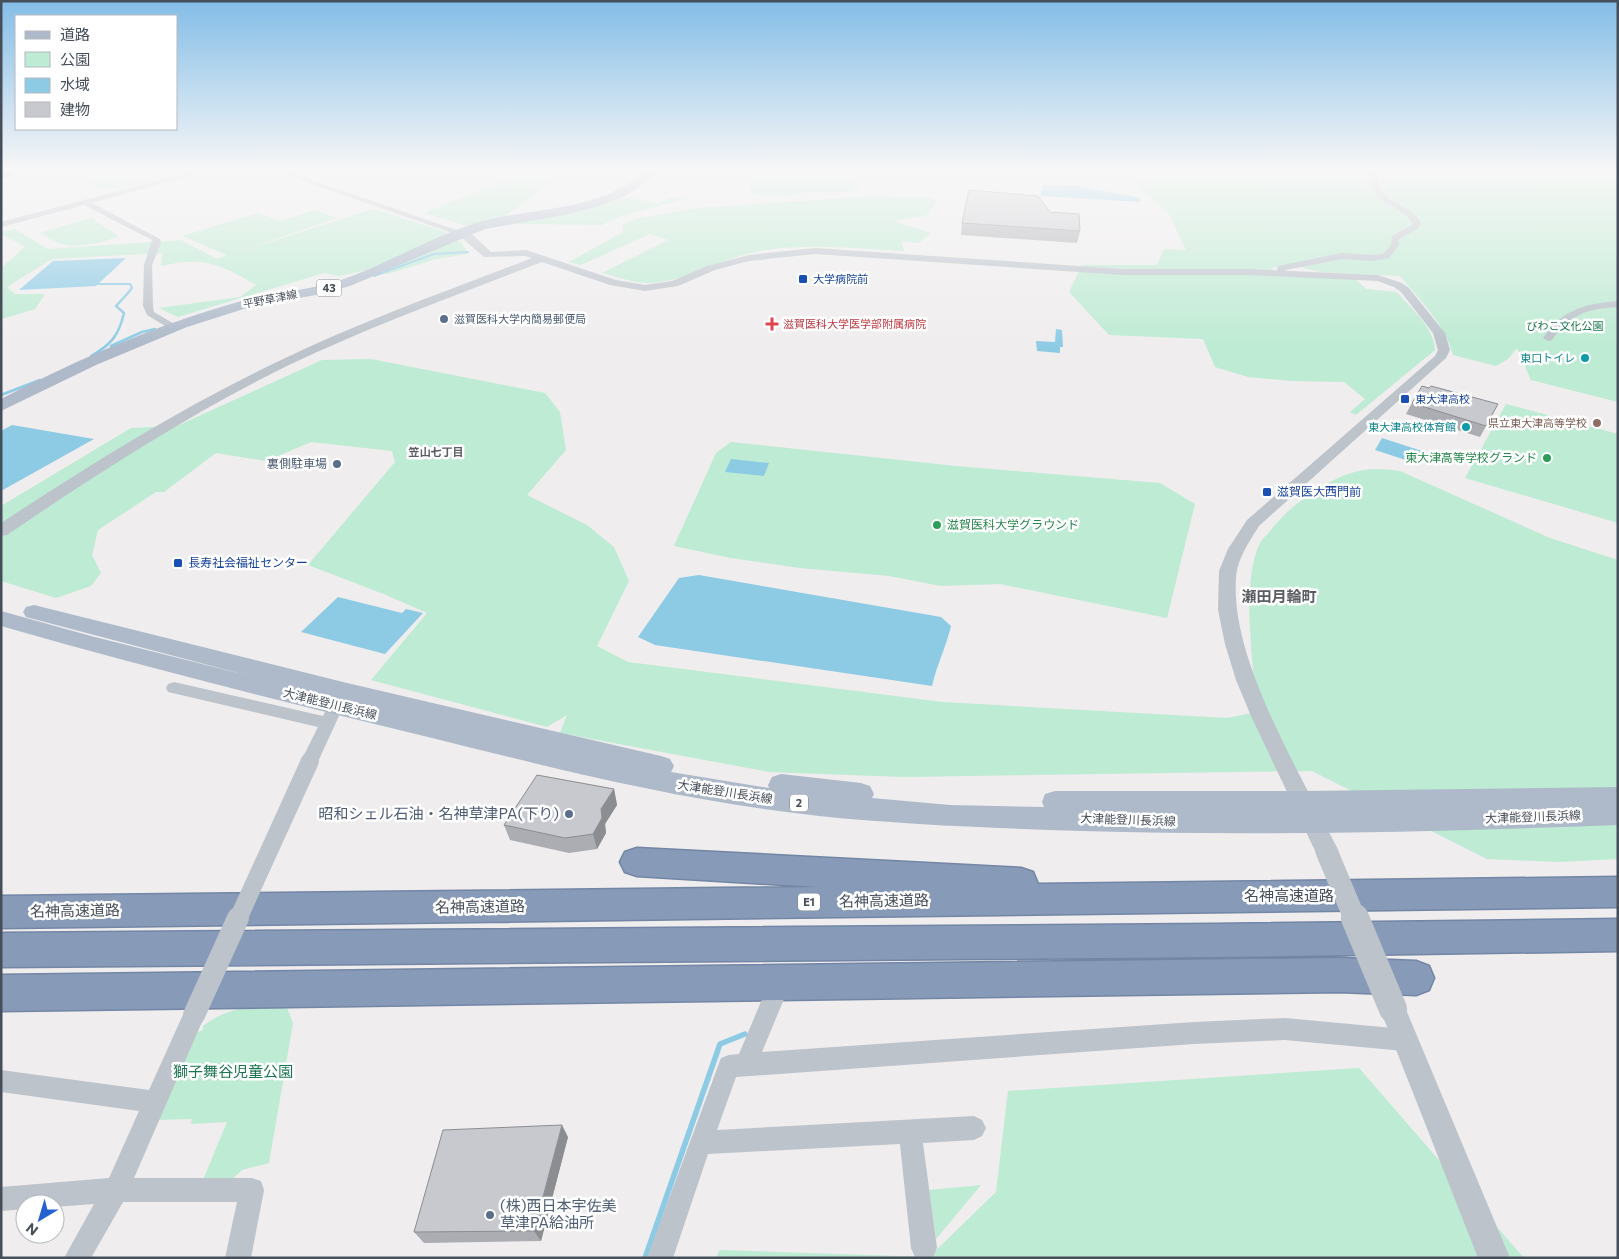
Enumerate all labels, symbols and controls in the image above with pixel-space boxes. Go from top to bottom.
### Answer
legend [15,15,178,130]
text: 道路 [60,25,90,43]
text: 公園 [60,50,90,68]
text: 水域 [60,75,90,93]
text: 建物 [60,100,90,118]
place label: 大学病院前 [813,272,868,285]
marker: 大学病院前 [797,273,809,285]
road number: 43 [316,280,342,296]
street label: 平野草津線 [242,287,298,310]
place label: 滋賀医科大学内簡易郵便局 [454,312,586,325]
marker: 滋賀医科大学内簡易郵便局 [438,313,450,325]
marker: 滋賀医科大学医学部附属病院 [765,317,779,331]
place label: 滋賀医科大学医学部附属病院 [783,317,926,330]
park label: びわこ文化公園 [1527,319,1604,332]
place label: 東口トイレ [1520,351,1575,364]
marker: 東口トイレ [1579,352,1591,364]
place label: 東大津高校 [1415,392,1470,405]
marker: 東大津高校 [1399,393,1411,405]
place label: 県立東大津高等学校 [1488,416,1587,429]
marker: 県立東大津高等学校 [1591,417,1603,429]
place label: 東大津高校体育館 [1368,420,1456,433]
marker: 東大津高校体育館 [1460,421,1472,433]
district label: 笠山七丁目 [408,445,464,458]
place label: 東大津高等学校グランド [1405,450,1537,464]
marker: 東大津高等学校グランド [1541,452,1553,464]
place label: 裏側駐車場 [267,456,327,470]
marker: 裏側駐車場 [331,458,343,470]
place label: 滋賀医大西門前 [1277,484,1361,498]
marker: 滋賀医大西門前 [1261,486,1273,498]
place label: 滋賀医科大学グラウンド [947,517,1079,531]
marker: 滋賀医科大学グラウンド [931,519,943,531]
place label: 長寿社会福祉センター [188,555,308,569]
marker: 長寿社会福祉センター [172,557,184,569]
district label: 瀬田月輪町 [1241,587,1317,605]
street label: 大津能登川長浜線 [282,685,379,721]
street label: 大津能登川長浜線 [677,777,774,805]
road number: 2 [790,794,808,811]
place label: 昭和シェル石油・名神草津PA(下り) [318,804,559,822]
street label: 大津能登川長浜線 [1485,807,1581,825]
marker: 昭和シェル石油・名神草津PA(下り) [563,808,575,820]
street label: 大津能登川長浜線 [1080,810,1176,828]
street label: 名神高速道路 [1244,886,1334,904]
street label: 名神高速道路 [839,890,929,910]
road number: E1 [798,894,820,910]
street label: 名神高速道路 [435,896,525,916]
street label: 名神高速道路 [30,900,120,920]
park label: 獅子舞谷児童公園 [173,1062,293,1080]
north arrow [15,1194,65,1244]
place label: (株)西日本宇佐美 草津PA給油所 [500,1196,617,1231]
marker: (株)西日本宇佐美 草津PA給油所 [484,1209,496,1221]
text: N [22,1220,41,1240]

